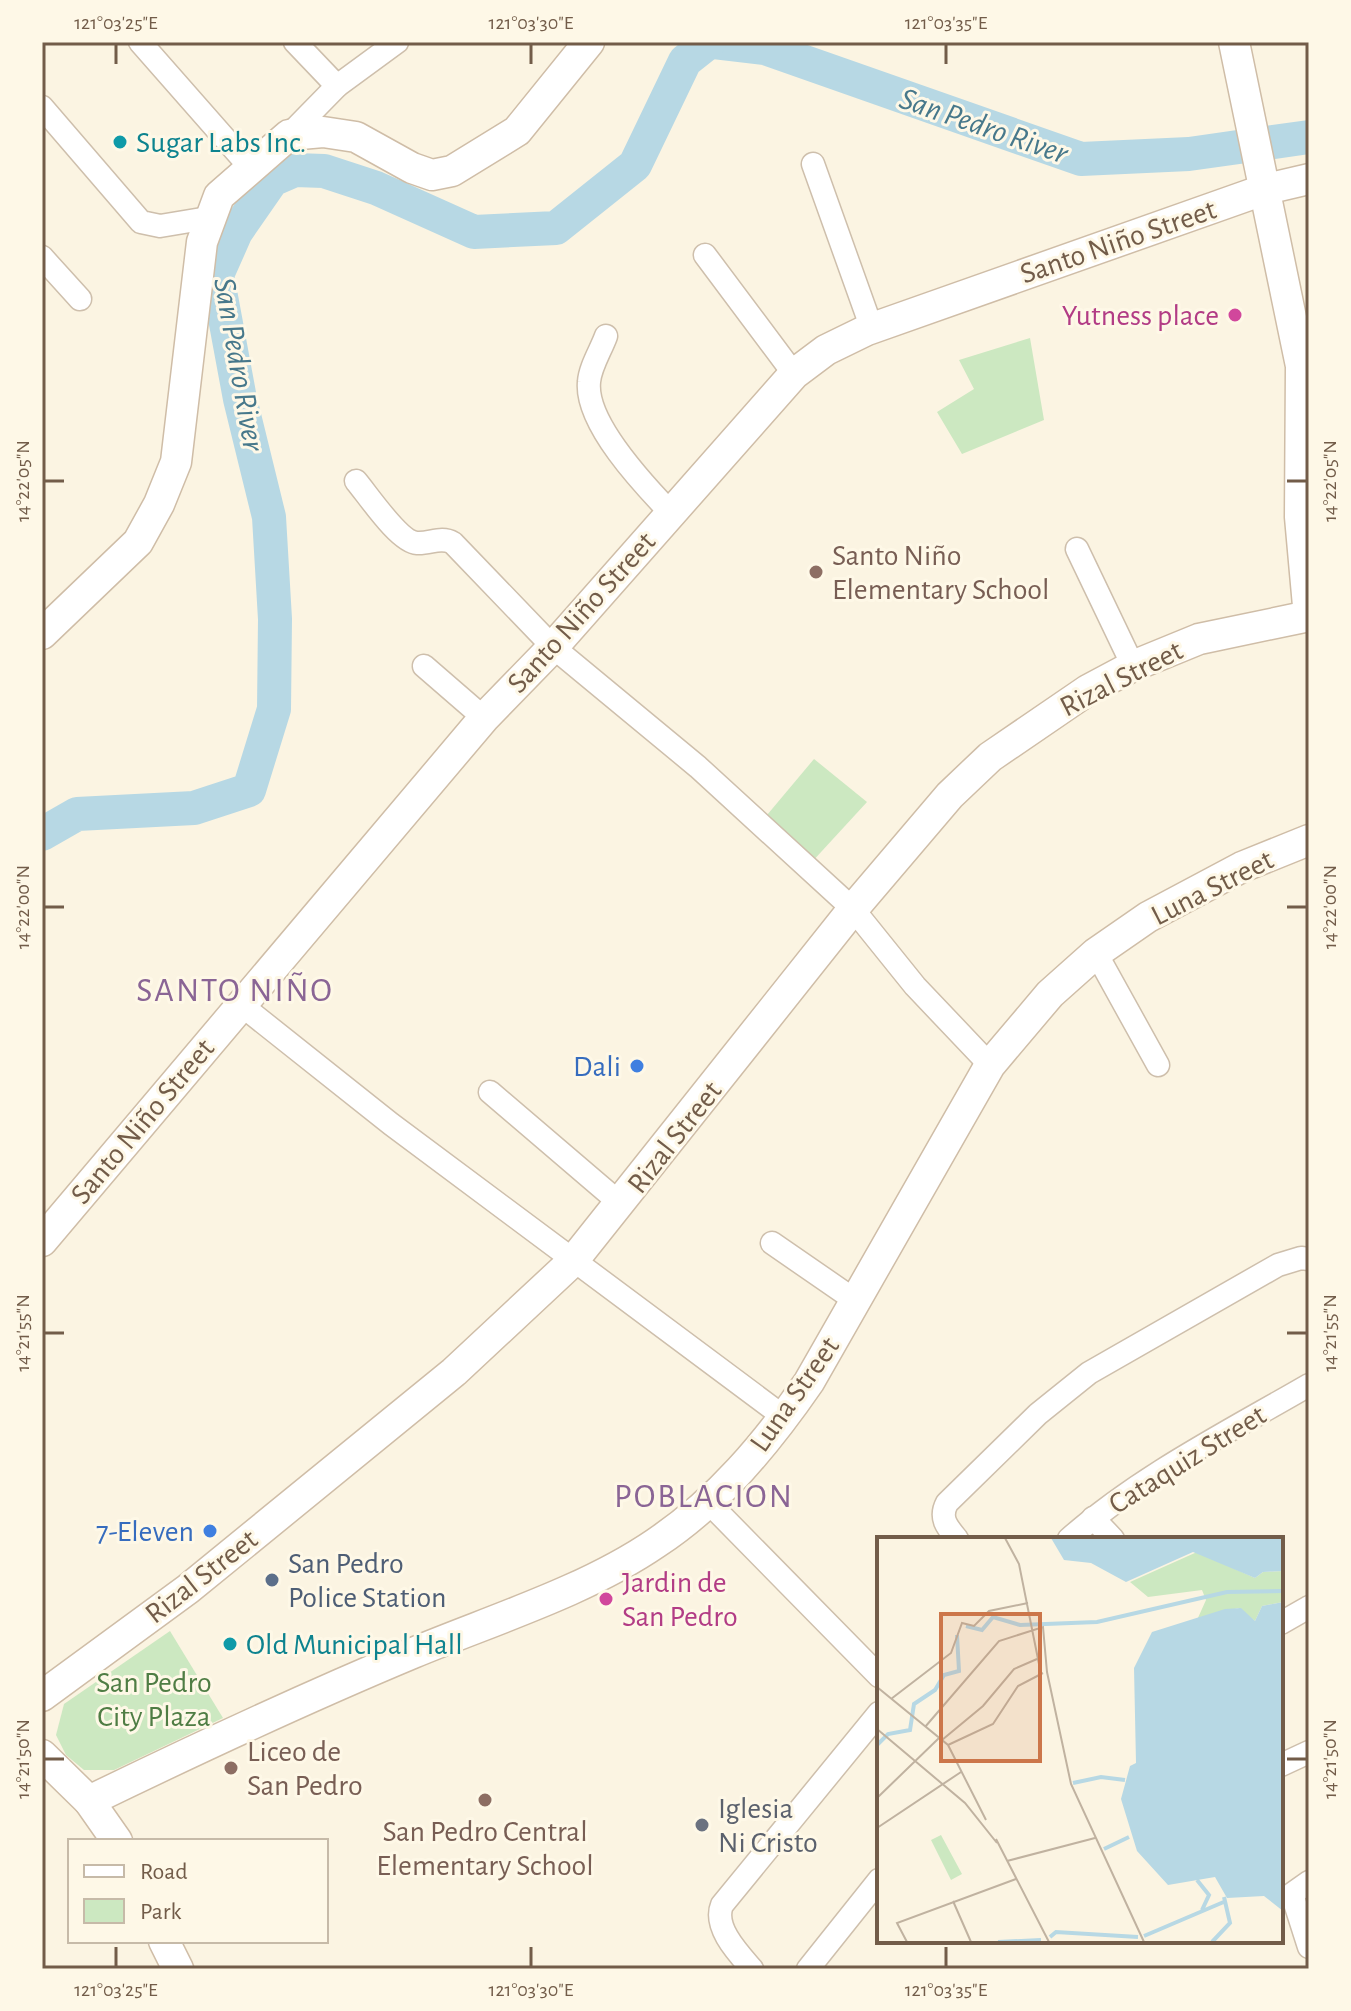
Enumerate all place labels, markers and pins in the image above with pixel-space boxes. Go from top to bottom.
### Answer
place label: Sugar Labs Inc. [136,128,306,158]
marker: Sugar Labs Inc. [111,133,129,151]
place label: Yutness place [1062,301,1219,331]
marker: Yutness place [1226,306,1244,324]
place label: Santo Niño Elementary School [832,541,1050,605]
marker: Santo Niño Elementary School [807,563,825,581]
place label: Dali [573,1052,621,1082]
marker: Dali [628,1057,646,1075]
place label: 7-Eleven [96,1517,194,1547]
marker: 7-Eleven [201,1522,219,1540]
place label: San Pedro Police Station [288,1549,446,1613]
place label: Jardin de San Pedro [622,1568,738,1632]
marker: San Pedro Police Station [263,1571,281,1589]
marker: Jardin de San Pedro [597,1590,615,1608]
place label: Old Municipal Hall [246,1630,463,1660]
marker: Old Municipal Hall [221,1635,239,1653]
place label: Liceo de San Pedro [247,1737,363,1801]
marker: Liceo de San Pedro [222,1759,240,1777]
marker: San Pedro Central Elementary School [476,1791,494,1809]
place label: Iglesia Ni Cristo [718,1794,818,1858]
marker: Iglesia Ni Cristo [693,1816,711,1834]
place label: San Pedro Central Elementary School [376,1817,594,1881]

